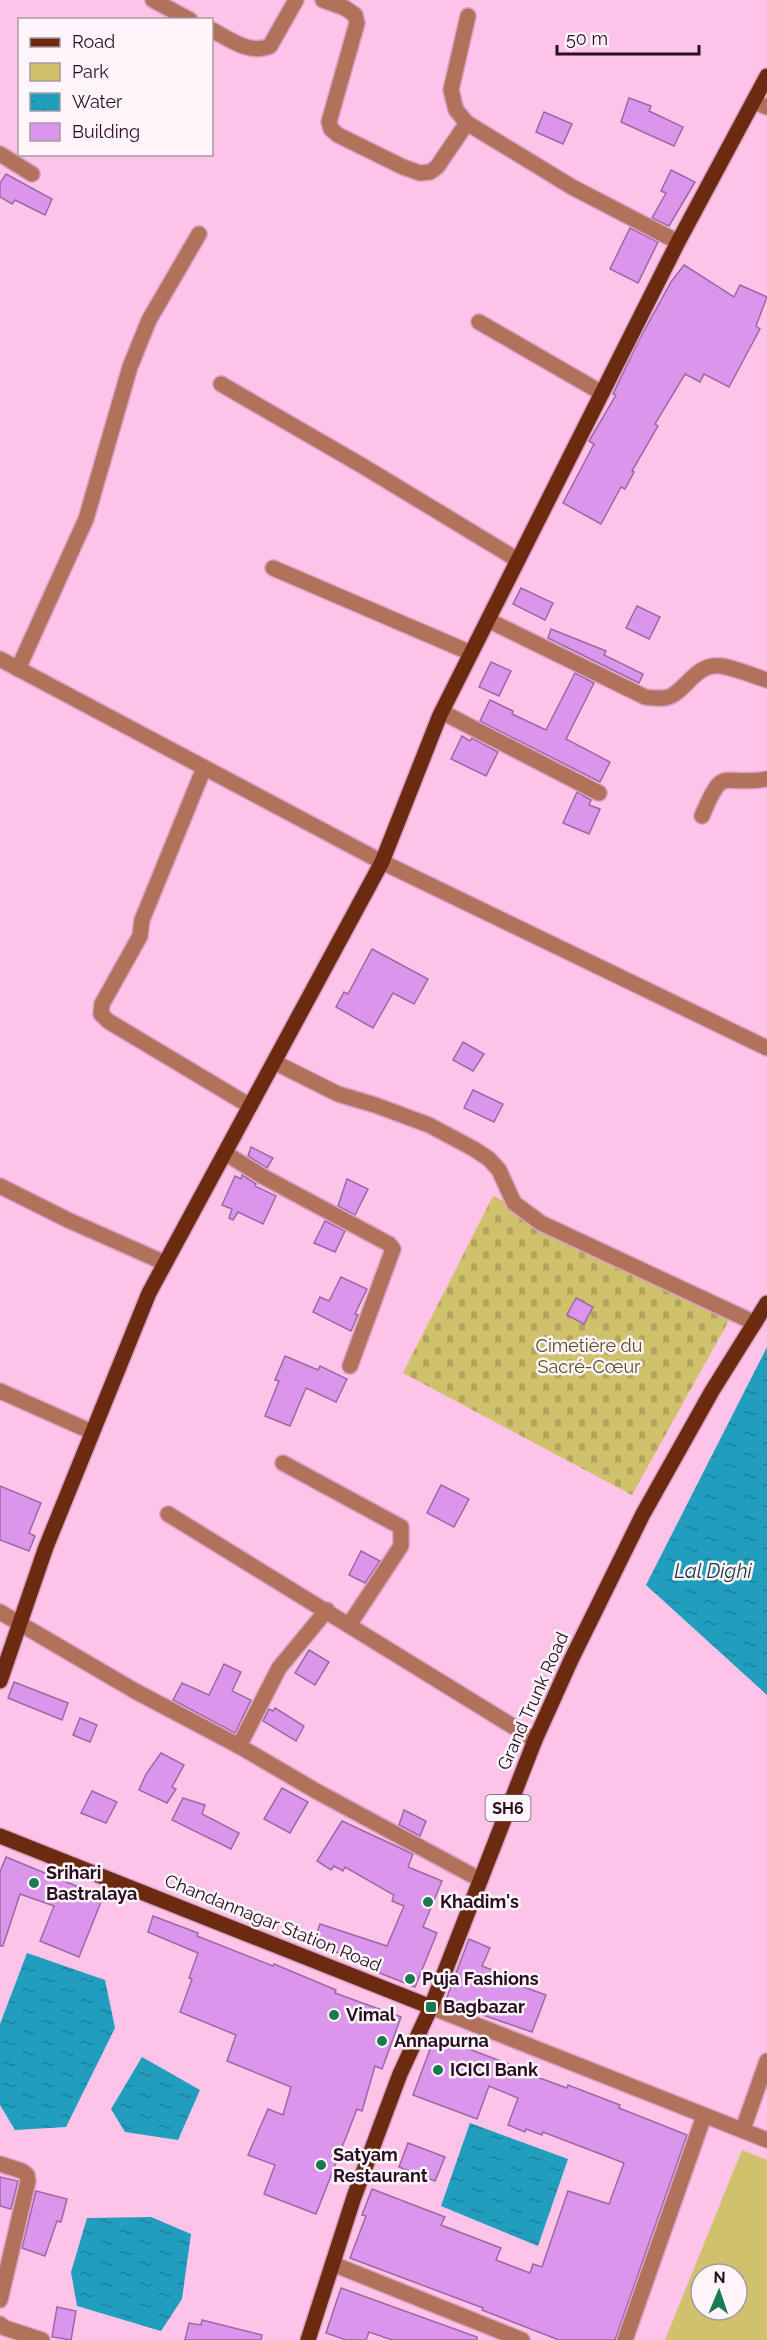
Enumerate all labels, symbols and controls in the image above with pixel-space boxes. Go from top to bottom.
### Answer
legend [18,18,213,156]
scale bar [557,18,700,56]
text: 50 m [566,28,608,49]
text: Road [72,31,115,52]
text: Park [72,61,109,82]
text: Water [72,91,123,112]
text: Building [72,121,140,142]
park label: Cimetière du Sacré-Cœur [536,1335,642,1377]
water label: Lal Dighi [674,1559,753,1583]
street label: Grand Trunk Road [493,1629,572,1773]
road number: SH6 [486,1795,530,1821]
place label: Srihari Bastralaya [46,1862,137,1904]
street label: Chandannagar Station Road [162,1869,385,1976]
marker: Srihari Bastralaya [27,1876,41,1890]
place label: Khadim's [440,1891,519,1912]
marker: Khadim's [421,1895,435,1909]
place label: Puja Fashions [422,1968,539,1989]
marker: Puja Fashions [403,1972,417,1986]
place label: Bagbazar [443,1996,525,2017]
marker: Bagbazar [424,2000,438,2014]
place label: Vimal [346,2004,396,2025]
marker: Vimal [327,2008,341,2022]
place label: Annapurna [394,2030,489,2051]
marker: Annapurna [375,2034,389,2048]
place label: ICICI Bank [450,2059,539,2080]
marker: ICICI Bank [431,2063,445,2077]
place label: Satyam Restaurant [333,2144,428,2186]
marker: Satyam Restaurant [314,2158,328,2172]
north arrow [689,2262,749,2322]
text: N [713,2268,726,2287]

